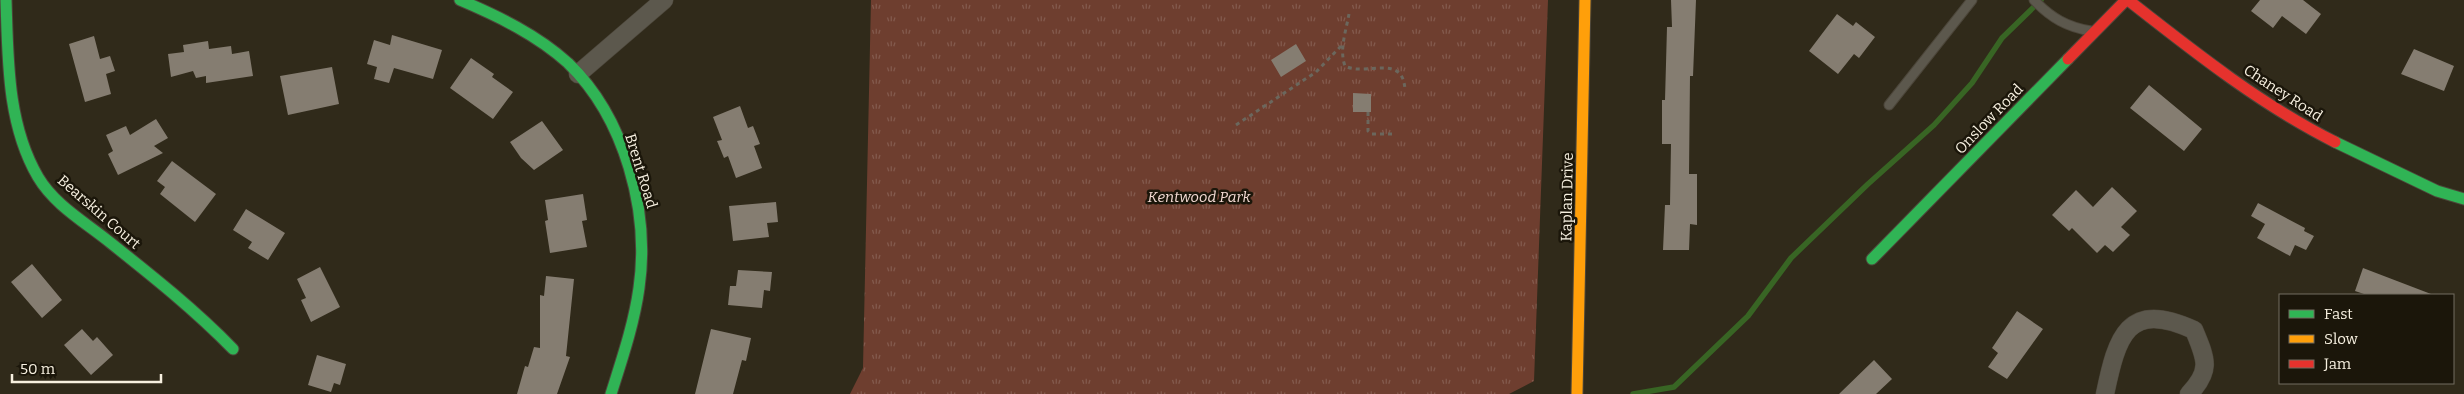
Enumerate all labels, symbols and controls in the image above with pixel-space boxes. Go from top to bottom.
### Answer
street label: Chaney Road [2240,61,2326,125]
street label: Onslow Road [1951,80,2027,158]
street label: Brent Road [621,132,661,211]
street label: Kaplan Drive [1557,152,1577,242]
street label: Bearskin Court [54,171,145,253]
park label: Kentwood Park [1147,188,1251,206]
legend [2279,294,2454,384]
text: Fast [2324,305,2353,323]
text: Slow [2324,330,2359,348]
scale bar [12,352,161,384]
text: Jam [2323,355,2352,373]
text: 50 m [20,360,56,378]

